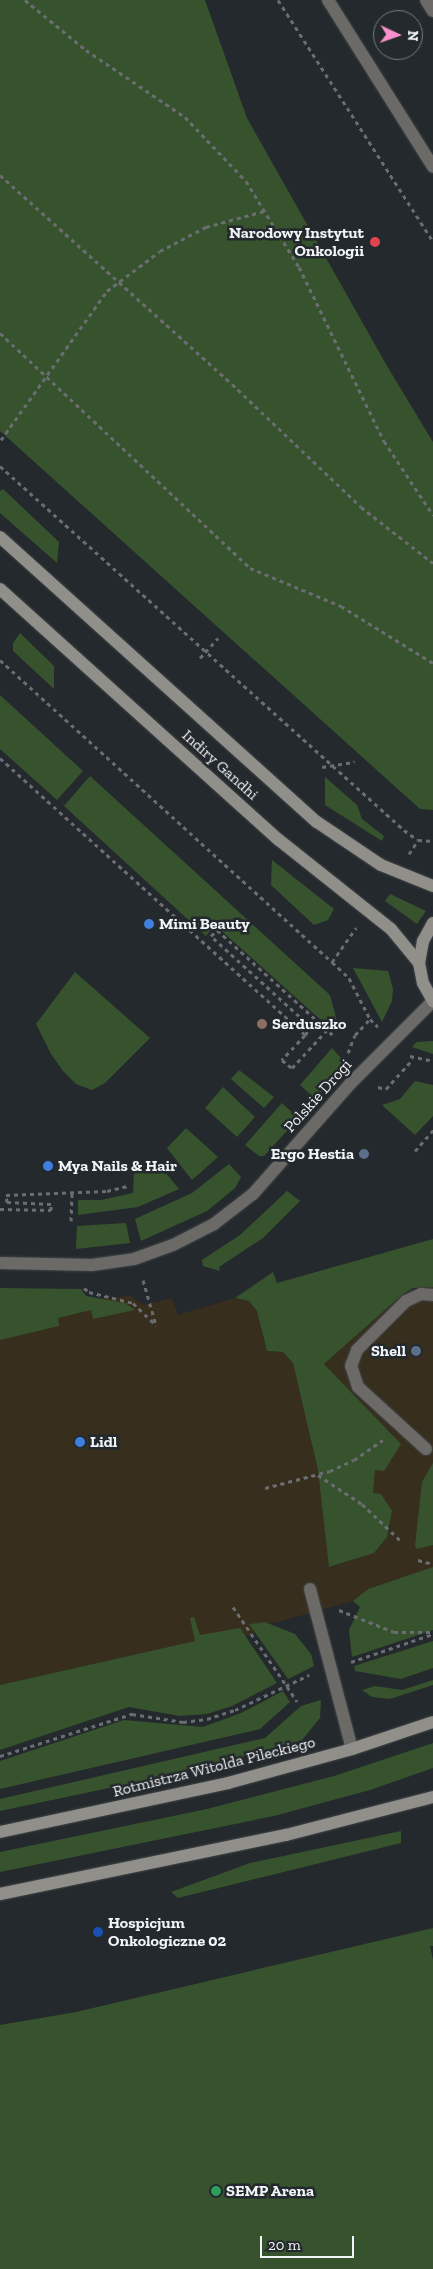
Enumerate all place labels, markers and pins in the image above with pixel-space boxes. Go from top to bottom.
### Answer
place label: Narodowy Instytut Onkologii [229,223,364,261]
marker: Narodowy Instytut Onkologii [368,235,382,249]
place label: Mimi Beauty [159,914,250,934]
marker: Mimi Beauty [143,918,155,930]
place label: Serduszko [272,1014,346,1034]
marker: Serduszko [256,1018,268,1030]
place label: Ergo Hestia [271,1144,354,1164]
marker: Ergo Hestia [358,1148,370,1160]
place label: Mya Nails & Hair [58,1156,177,1176]
marker: Mya Nails & Hair [42,1160,54,1172]
place label: Shell [371,1341,406,1361]
marker: Shell [410,1345,422,1357]
place label: Lidl [90,1432,117,1452]
marker: Lidl [74,1436,86,1448]
place label: Hospicjum Onkologiczne 02 [108,1913,226,1951]
marker: Hospicjum Onkologiczne 02 [92,1926,104,1938]
place label: SEMP Arena [226,2181,315,2201]
marker: SEMP Arena [210,2185,222,2197]

